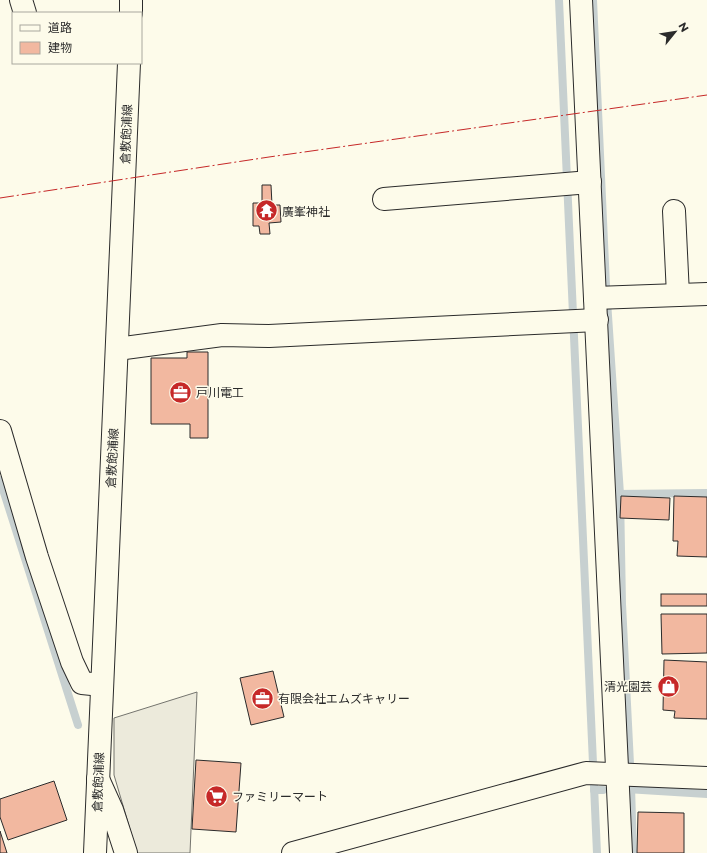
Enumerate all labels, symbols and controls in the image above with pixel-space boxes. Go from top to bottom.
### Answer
legend [12,12,142,64]
north arrow [655,12,695,52]
text: 道路 [48,20,72,35]
text: N [675,20,692,34]
text: 建物 [48,40,72,55]
street label: 倉敷飽浦線 [117,104,135,164]
temple icon: 廣峯神社 [253,198,279,224]
place label: 廣峯神社 [282,204,330,219]
office icon: 戸川電工 [168,379,194,405]
place label: 戸川電工 [196,385,244,400]
street label: 倉敷飽浦線 [103,428,121,488]
shop icon: 清光園芸 [655,673,681,699]
place label: 清光園芸 [604,679,652,694]
office icon: 有限会社エムズキャリー [249,685,275,711]
place label: 有限会社エムズキャリー [278,691,410,706]
street label: 倉敷飽浦線 [89,752,107,812]
supermarket icon: ファミリーマート [203,783,229,809]
place label: ファミリーマート [232,789,328,804]

